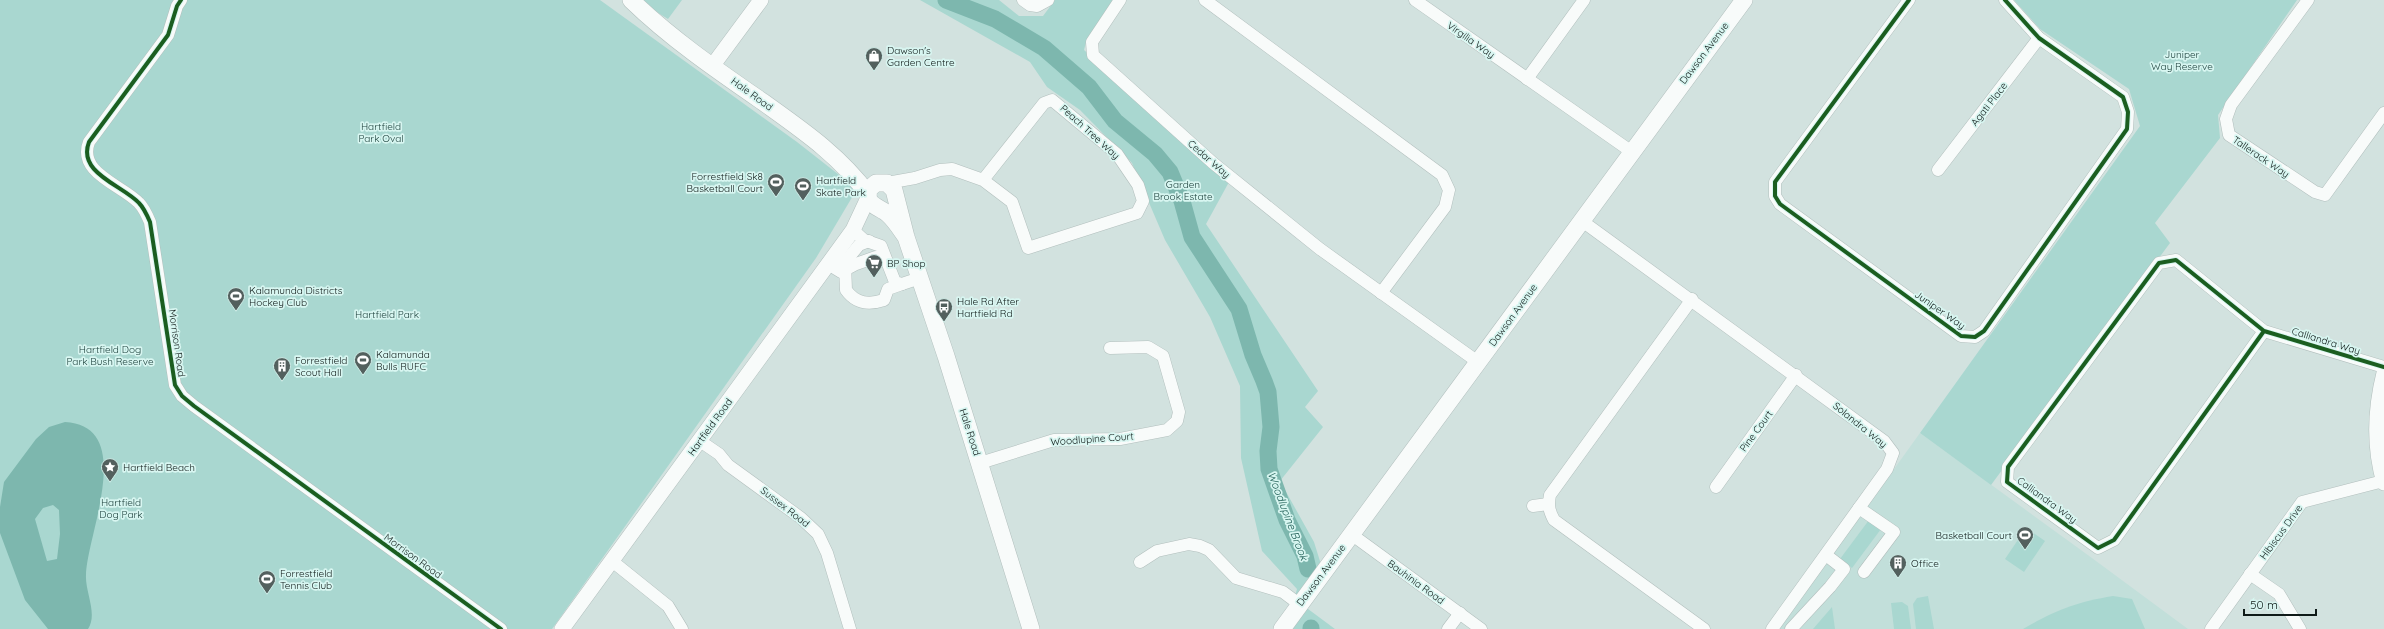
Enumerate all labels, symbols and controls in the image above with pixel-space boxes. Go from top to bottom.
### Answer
street label: Virgilia Way [1445,19,1497,61]
street label: Dawson Avenue [1677,19,1732,87]
place label: Dawson's Garden Centre [887,44,955,69]
shop icon: Dawson's Garden Centre [864,46,884,71]
park label: Juniper Way Reserve [2151,48,2213,73]
street label: Hale Road [728,74,776,114]
street label: Agati Place [1968,79,2010,129]
street label: Peach Tree Way [1058,102,1122,162]
park label: Hartfield Park Oval [358,120,404,145]
street label: Tallerack Way [2230,133,2292,181]
street label: Cedar Way [1185,137,1233,181]
place label: Forrestfield Sk8 Basketball Court [687,170,764,195]
sports icon: Forrestfield Sk8 Basketball Court [766,172,786,197]
place label: Hartfield Skate Park [816,174,866,199]
sports icon: Hartfield Skate Park [793,176,813,201]
park label: Garden Brook Estate [1153,178,1213,203]
supermarket icon: BP Shop [864,253,884,278]
place label: BP Shop [887,257,926,270]
street label: Dawson Avenue [1486,281,1540,349]
place label: Kalamunda Districts Hockey Club [249,284,343,309]
sports icon: Kalamunda Districts Hockey Club [226,286,246,311]
street label: Juniper Way [1912,288,1968,332]
place label: Hale Rd After Hartfield Rd [957,295,1019,320]
bus stop icon: Hale Rd After Hartfield Rd [934,297,954,322]
street label: Morrison Road [166,308,188,378]
park label: Hartfield Park [355,308,419,321]
street label: Calliandra Way [2290,324,2362,358]
park label: Hartfield Dog Park Bush Reserve [66,343,154,368]
place label: Kalamunda Bulls RUFC [376,348,430,373]
sports icon: Kalamunda Bulls RUFC [353,350,373,375]
place label: Forrestfield Scout Hall [295,354,347,379]
building icon: Forrestfield Scout Hall [272,356,292,381]
street label: Hartfield Road [685,396,735,458]
street label: Solandra Way [1830,399,1890,451]
street label: Hale Road [956,407,984,457]
street label: Pine Court [1737,407,1776,454]
street label: Woodlupine Court [1050,430,1135,448]
place icon: Hartfield Beach [100,457,120,482]
place label: Hartfield Beach [123,461,195,474]
water label: Woodlupine Brook [1265,470,1312,563]
street label: Calliandra Way [2014,474,2080,526]
street label: Sussex Road [758,484,812,530]
park label: Hartfield Dog Park [99,496,143,521]
street label: Hibiscus Drive [2257,502,2305,562]
sports icon: Basketball Court [2015,525,2035,550]
place label: Basketball Court [1936,529,2013,542]
street label: Morrison Road [382,531,444,581]
street label: Dawson Avenue [1294,541,1349,609]
building icon: Office [1888,553,1908,578]
street label: Bauhinia Road [1385,557,1447,607]
place label: Office [1911,557,1939,570]
place label: Forrestfield Tennis Club [280,567,332,592]
sports icon: Forrestfield Tennis Club [257,569,277,594]
scale bar [2244,591,2316,617]
text: 50 m [2250,597,2278,612]

